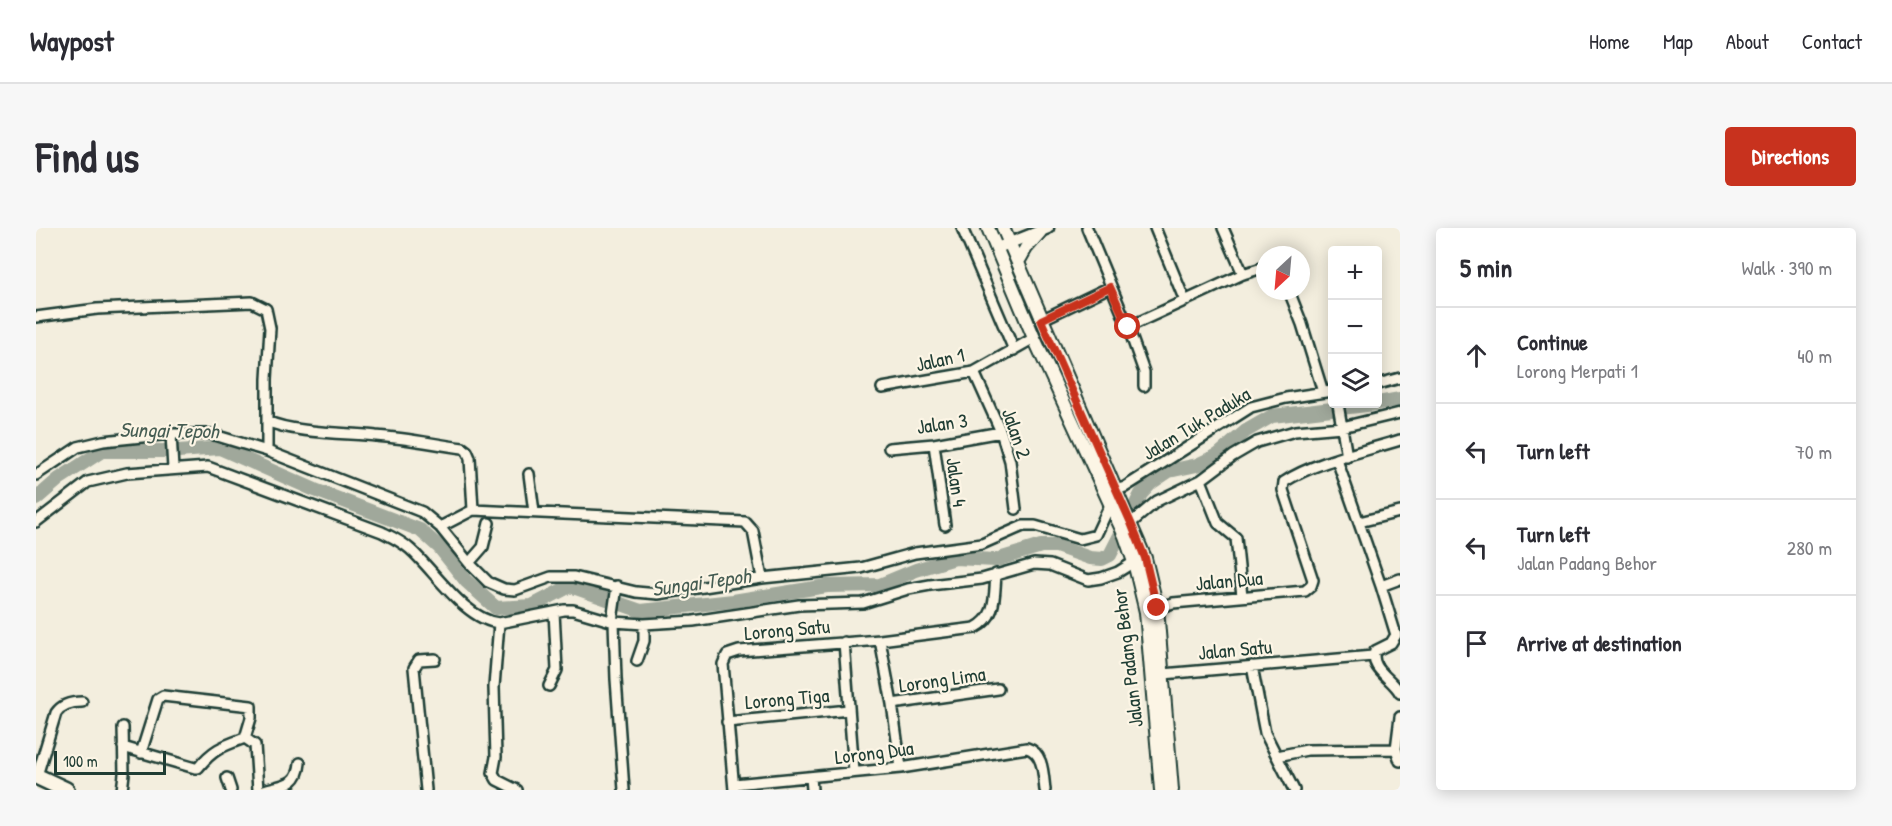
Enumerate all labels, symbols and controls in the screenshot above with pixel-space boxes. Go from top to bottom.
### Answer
text: Waypost [30,22,114,60]
text: Home [1589,27,1630,56]
text: Map [1663,27,1693,56]
text: About [1726,27,1769,56]
text: Contact [1802,27,1862,56]
button: Directions [1725,127,1856,186]
text: Find us [36,128,139,185]
north arrow [1256,246,1310,300]
map controls [1328,246,1382,408]
button: + [1328,246,1382,300]
text: 5 min [1460,250,1512,285]
text: Walk · 390 m [1742,254,1832,281]
button: − [1328,300,1382,354]
route start [1114,313,1140,339]
text: Continue [1517,327,1588,357]
icon: ahead [1460,339,1493,372]
street label: Jalan 1 [913,341,967,377]
text: 40 m [1797,342,1832,369]
button: layers [1328,354,1382,408]
text: Lorong Merpati 1 [1517,357,1638,384]
street label: Jalan Tuk Paduka [1137,380,1255,466]
street label: Jalan 2 [996,404,1038,462]
street label: Jalan 3 [915,406,969,440]
water label: Sungai Tepoh [119,415,220,445]
icon: left [1460,435,1493,468]
text: Turn left [1517,436,1590,466]
text: 70 m [1795,438,1832,465]
street label: Jalan 4 [940,456,974,508]
text: Turn left [1517,519,1590,549]
icon: left [1460,531,1493,564]
text: 280 m [1787,534,1832,561]
text: Jalan Padang Behor [1517,549,1657,576]
water label: Sungai Tepoh [650,561,753,603]
street label: Jalan Dua [1194,564,1264,596]
street label: Jalan Padang Behor [1105,587,1149,729]
route end [1143,594,1169,620]
street label: Lorong Satu [743,612,831,646]
icon: arrive [1460,627,1493,660]
text: Arrive at destination [1517,628,1682,658]
street label: Jalan Satu [1197,632,1273,666]
street label: Lorong Lima [897,660,987,698]
street label: Lorong Tiga [744,681,830,715]
street label: Lorong Dua [833,734,915,770]
scale bar [54,748,166,776]
text: 100 m [63,750,98,772]

